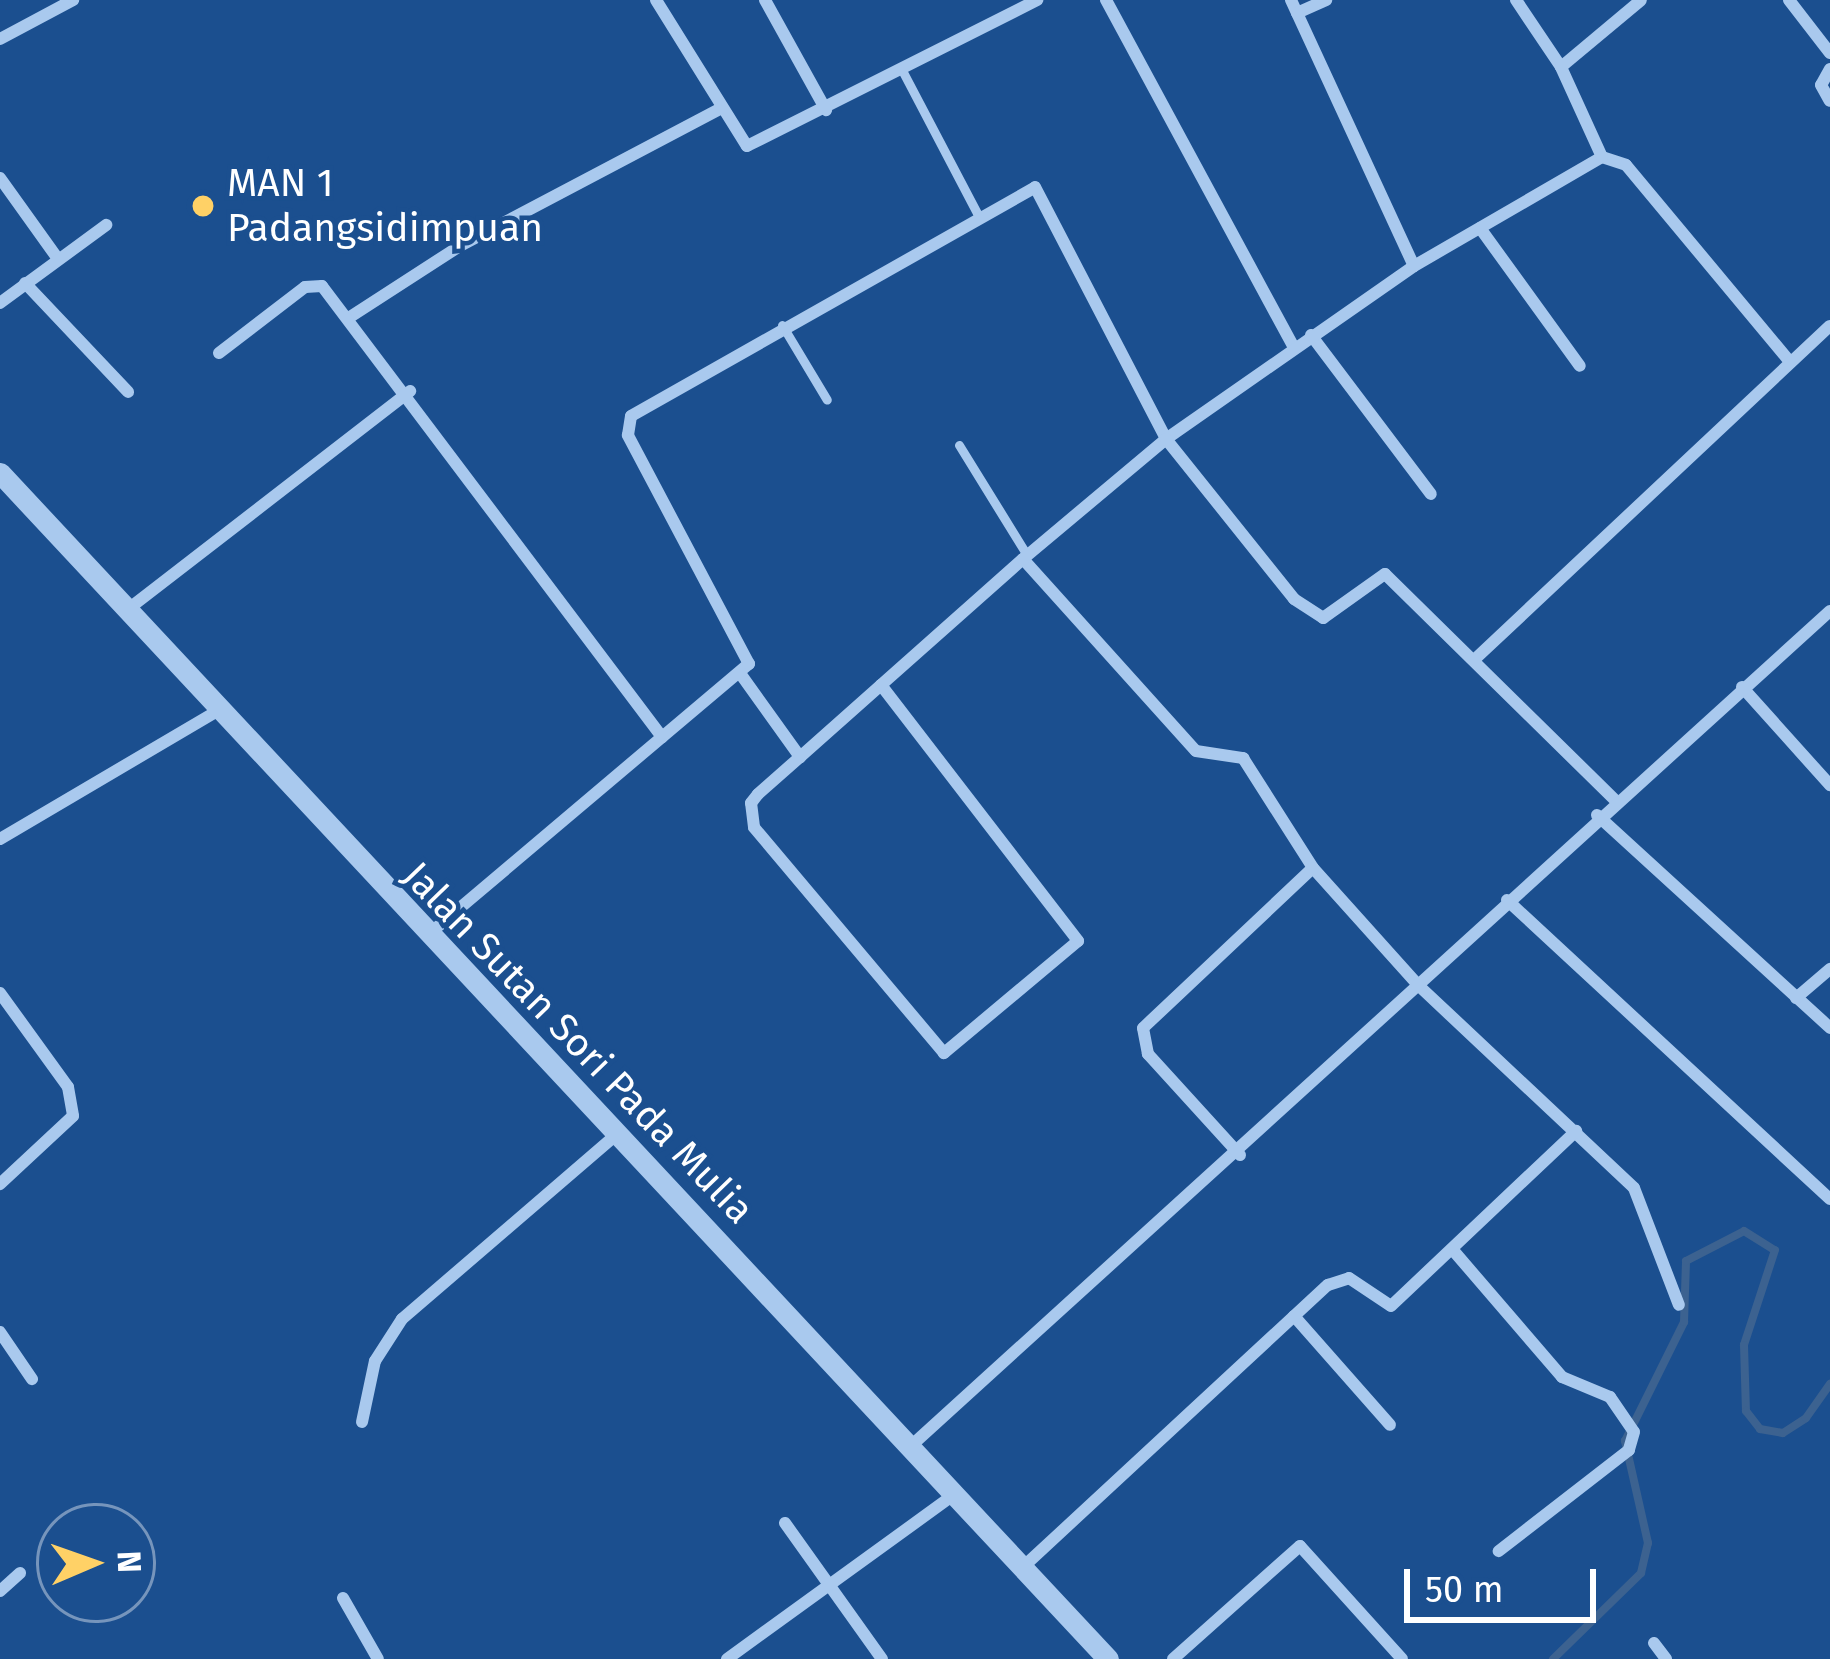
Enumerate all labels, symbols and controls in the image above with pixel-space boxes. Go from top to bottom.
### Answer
place label: MAN 1 Padangsidimpuan [227,161,543,252]
marker: MAN 1 Padangsidimpuan [190,193,216,219]
street label: Jalan Sutan Sori Pada Mulia [393,853,763,1233]
north arrow [36,1503,156,1623]
scale bar [1410,1545,1602,1619]
text: N [109,1550,149,1573]
text: 50 m [1425,1568,1504,1612]

